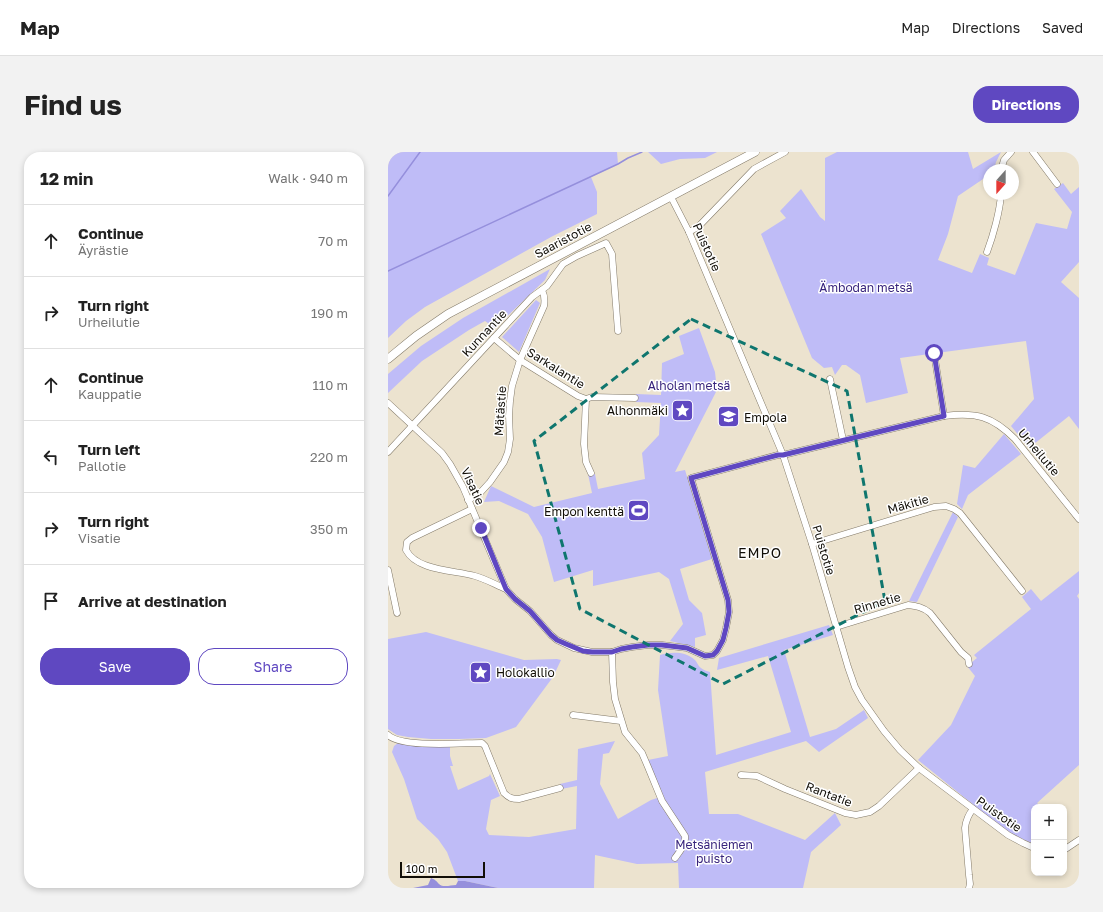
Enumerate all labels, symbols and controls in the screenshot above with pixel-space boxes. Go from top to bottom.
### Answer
text: Map [20,16,60,39]
text: Map [901,19,930,36]
text: Directions [952,19,1020,36]
text: Saved [1042,19,1083,36]
button: Directions [973,86,1079,123]
text: Find us [24,88,122,121]
north arrow [983,164,1019,200]
text: 12 min [40,168,93,189]
text: Walk · 940 m [268,170,348,186]
street label: Saaristotie [532,219,594,261]
street label: Puistotie [690,220,724,274]
text: Continue [78,224,144,242]
icon: ahead [40,230,62,252]
text: 70 m [318,233,348,249]
text: Äyrästie [78,242,129,258]
park label: Ämbodan metsä [819,280,913,295]
text: Turn right [78,296,149,314]
icon: right [40,302,62,324]
text: 190 m [311,305,348,321]
street label: Kunnantie [458,306,510,360]
text: Urheilutie [78,314,140,330]
street label: Sarkalantie [524,344,588,392]
route start [925,344,943,362]
text: Continue [78,368,144,386]
icon: ahead [40,374,62,396]
text: 110 m [313,377,348,393]
park label: Alholan metsä [648,378,730,393]
text: Kauppatie [78,386,141,402]
street label: Mätästie [491,386,509,436]
place icon: Alhonmäki [670,397,696,423]
place label: Alhonmäki [607,403,668,418]
school or university icon: Empola [716,404,742,430]
place label: Empola [744,410,787,425]
street label: Urheilutie [1015,425,1063,479]
text: Turn left [78,440,140,458]
icon: left [40,446,62,468]
text: 220 m [310,449,348,465]
text: Pallotie [78,458,126,474]
street label: Visatie [458,465,488,507]
street label: Mäkitie [886,491,930,517]
sports icon: Empon kenttä [626,498,652,524]
place label: Empon kenttä [544,504,624,519]
text: Turn right [78,512,149,530]
icon: right [40,518,62,540]
route end [472,519,490,537]
text: 350 m [310,521,348,537]
street label: Puistotie [809,523,839,577]
text: Visatie [78,530,121,546]
district label: EMPO [738,544,782,561]
street label: Rinnetie [852,589,902,617]
icon: arrive [40,590,62,612]
text: Arrive at destination [78,592,227,610]
button: Save [40,648,190,685]
button: Share [198,648,348,685]
place icon: Holokallio [468,659,494,685]
place label: Holokallio [496,665,555,680]
street label: Rantatie [804,778,854,810]
street label: Puistotie [974,793,1024,835]
map controls [1031,804,1067,876]
button: + [1031,804,1067,840]
park label: Metsäniemen puisto [675,837,753,866]
button: − [1031,840,1067,876]
scale bar [400,860,485,879]
text: 100 m [406,862,437,875]

